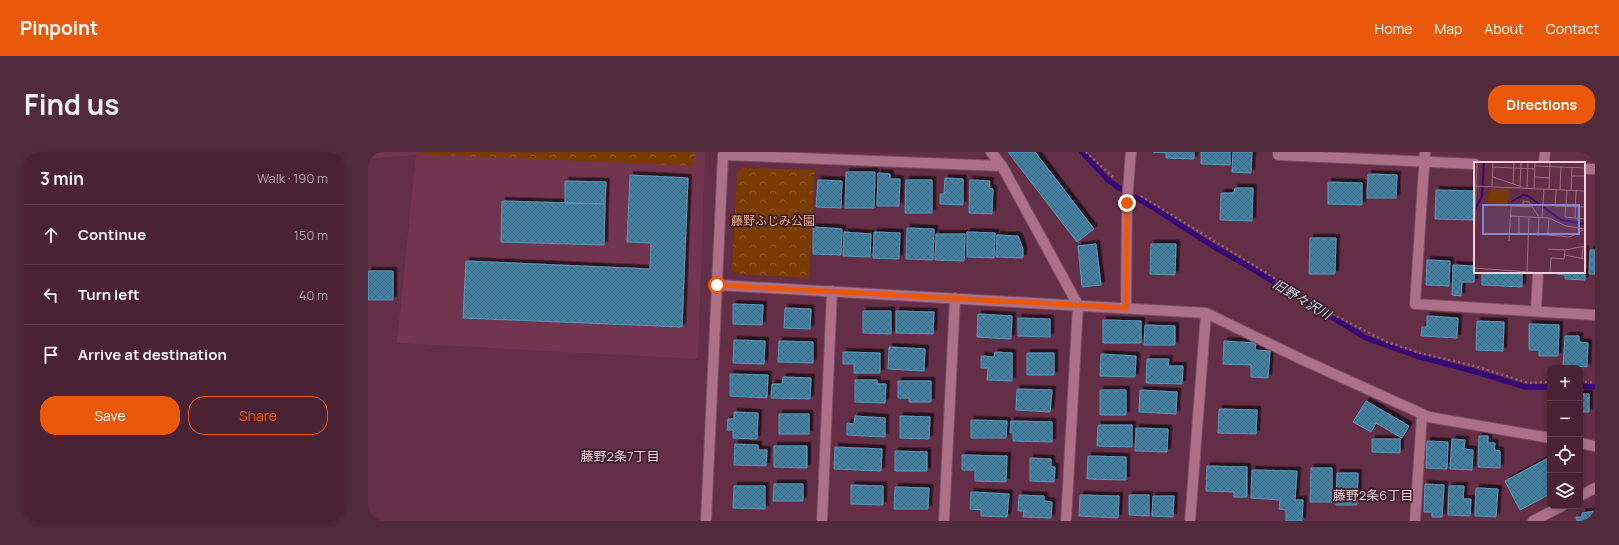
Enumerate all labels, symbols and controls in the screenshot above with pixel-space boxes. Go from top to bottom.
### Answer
text: Pinpoint [20,15,98,41]
text: Home [1375,19,1412,38]
text: Map [1434,19,1462,38]
text: About [1484,19,1524,38]
text: Contact [1546,19,1599,38]
text: Find us [24,85,119,123]
button: Directions [1488,85,1595,124]
inset map [1474,162,1585,273]
text: 3 min [40,167,84,190]
text: Walk · 190 m [257,169,328,187]
route end [1118,194,1136,212]
park label: 藤野ふじみ公園 [731,212,815,229]
icon: ahead [40,224,62,246]
text: Continue [78,224,146,245]
text: 150 m [294,226,328,244]
water label: 旧野々沢川 [1270,275,1336,324]
route start [708,276,726,294]
icon: left [40,284,62,306]
text: Turn left [78,284,140,305]
text: 40 m [299,286,328,304]
icon: arrive [40,344,62,366]
text: Arrive at destination [78,344,227,365]
map controls [1547,365,1583,509]
button: + [1547,365,1583,401]
button: Save [40,396,180,435]
button: Share [188,396,328,435]
button: − [1547,401,1583,437]
button: locate [1547,437,1583,473]
district label: 藤野2条7丁目 [581,447,659,465]
button: layers [1547,473,1583,509]
district label: 藤野2条6丁目 [1333,486,1413,504]

